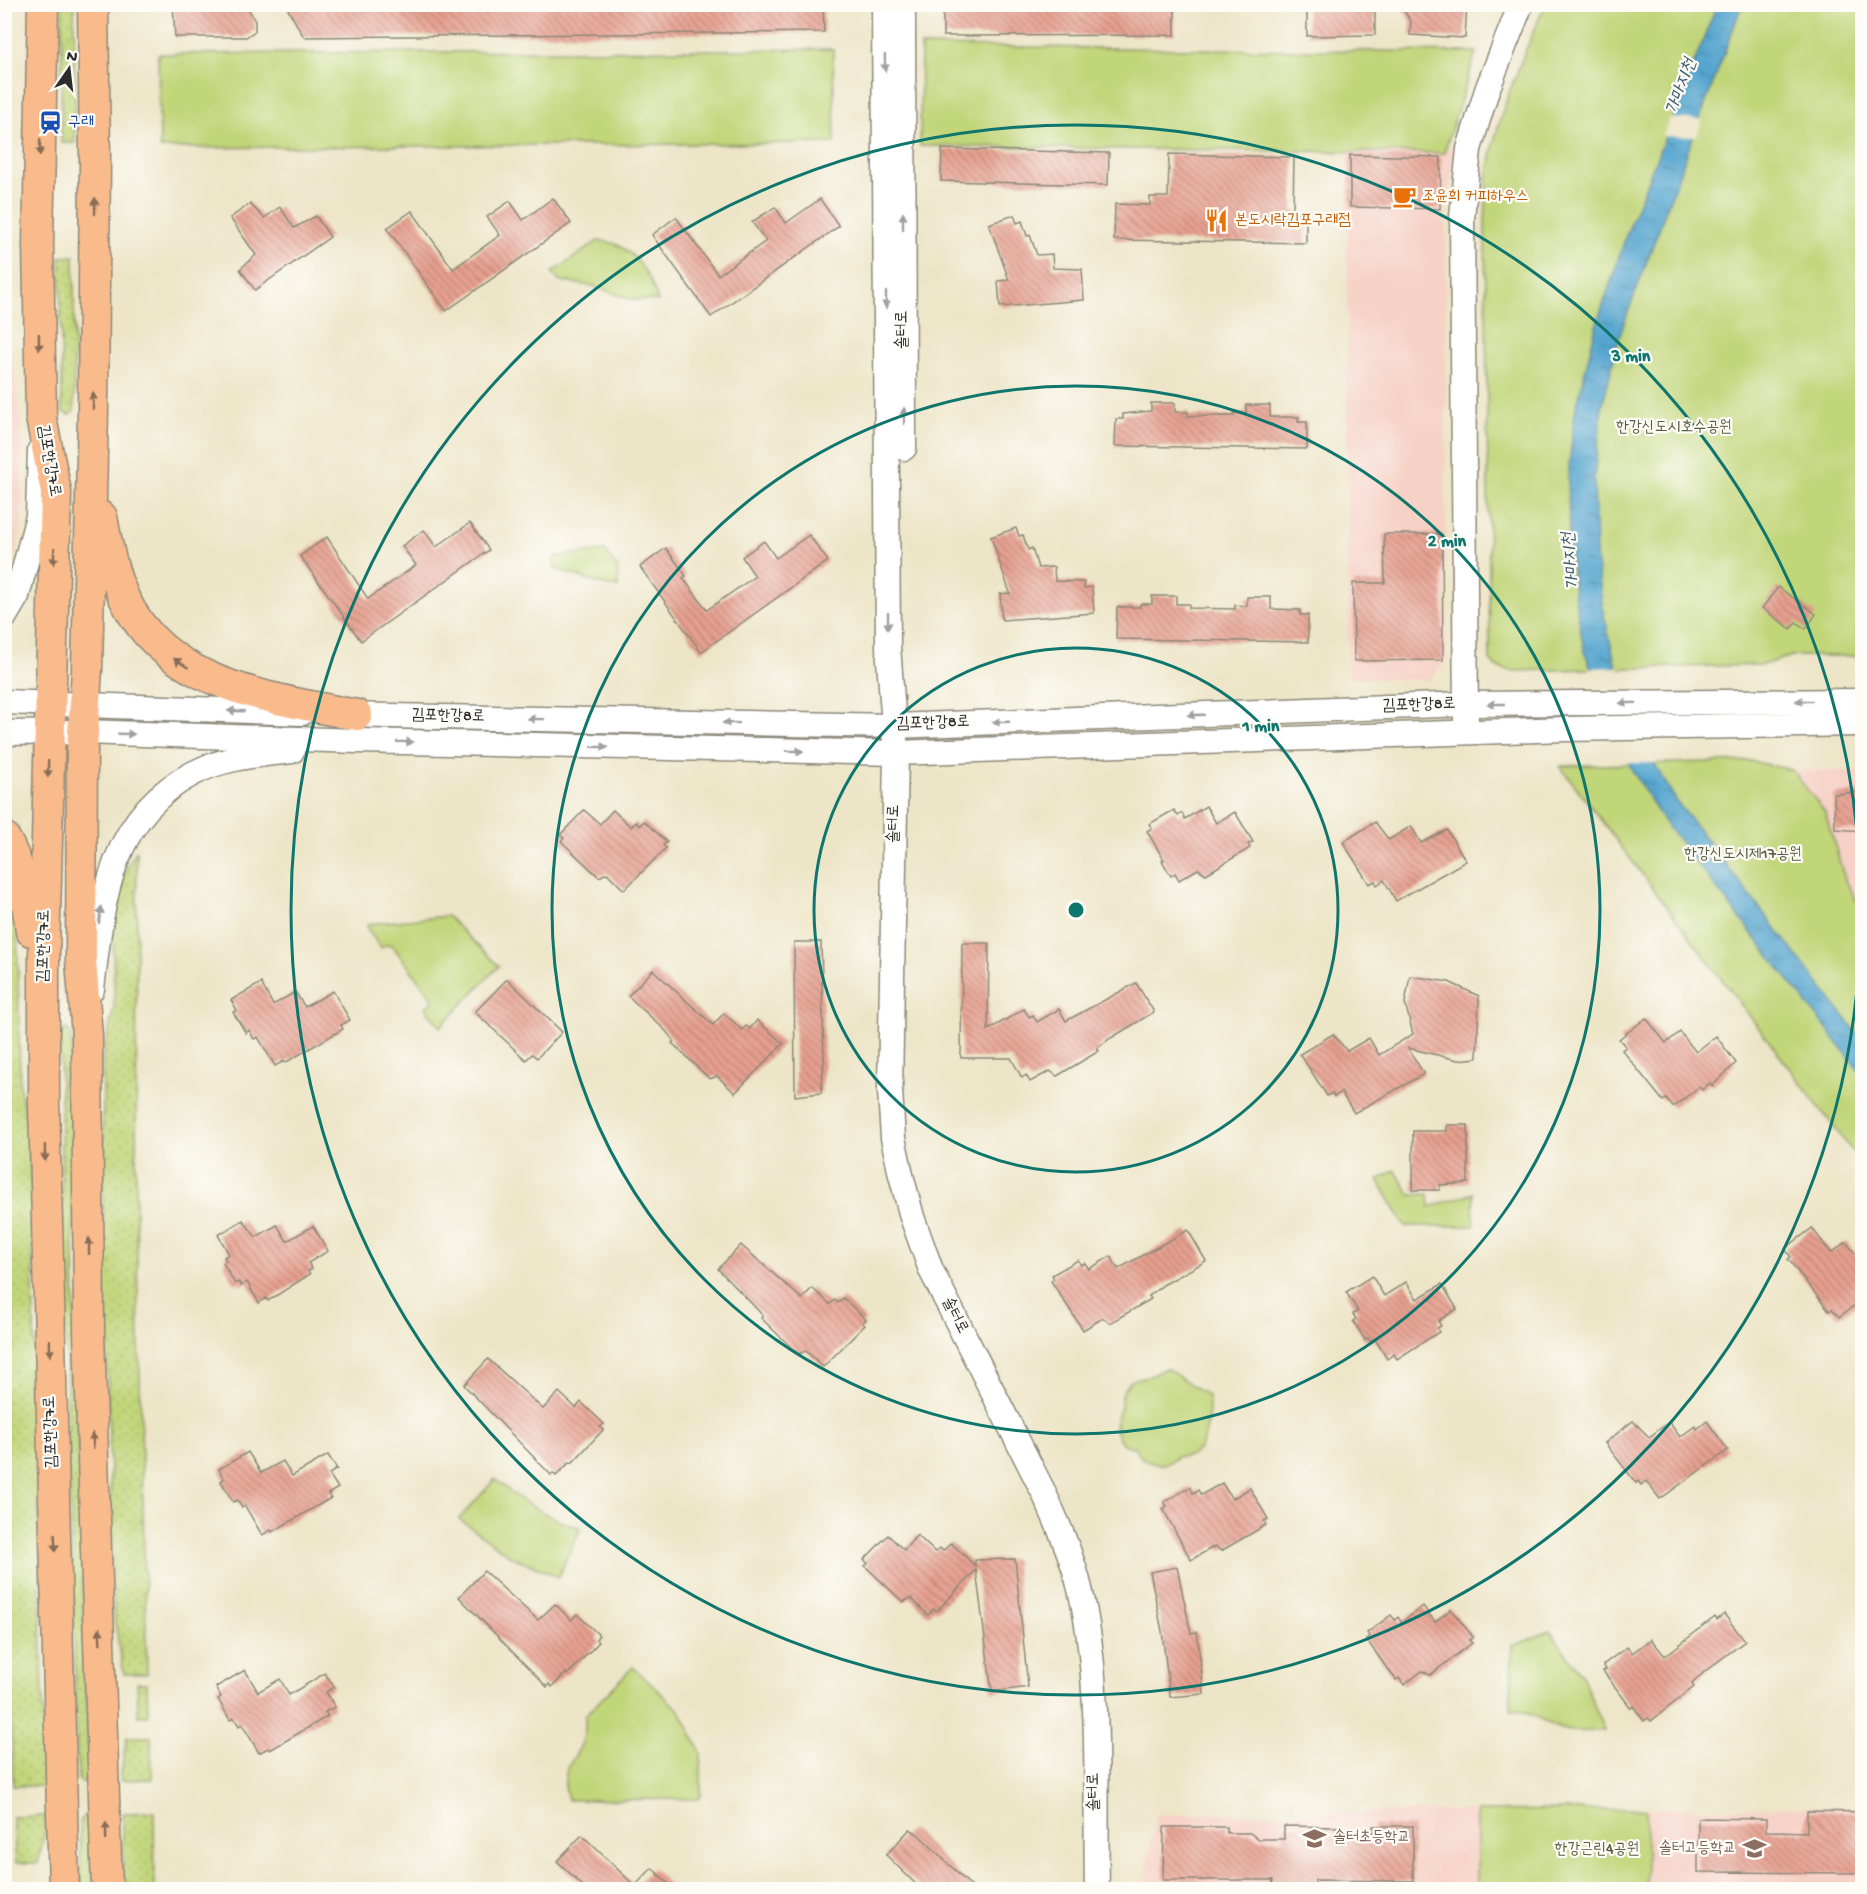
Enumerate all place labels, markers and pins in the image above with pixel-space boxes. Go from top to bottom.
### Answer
station icon: 구래 [37,110,63,136]
place label: 구래 [68,114,94,133]
cafe icon: 조윤희 커피하우스 [1391,184,1417,210]
place label: 조윤희 커피하우스 [1422,188,1529,207]
restaurant icon: 본도시락김포구래점 [1204,208,1230,234]
place label: 본도시락김포구래점 [1235,212,1351,231]
centre of rings [1066,900,1086,920]
school or university icon: 솔터초등학교 [1302,1825,1328,1851]
place label: 솔터초등학교 [1333,1828,1410,1848]
school or university icon: 솔터고등학교 [1741,1836,1767,1862]
place label: 솔터고등학교 [1659,1839,1736,1859]

